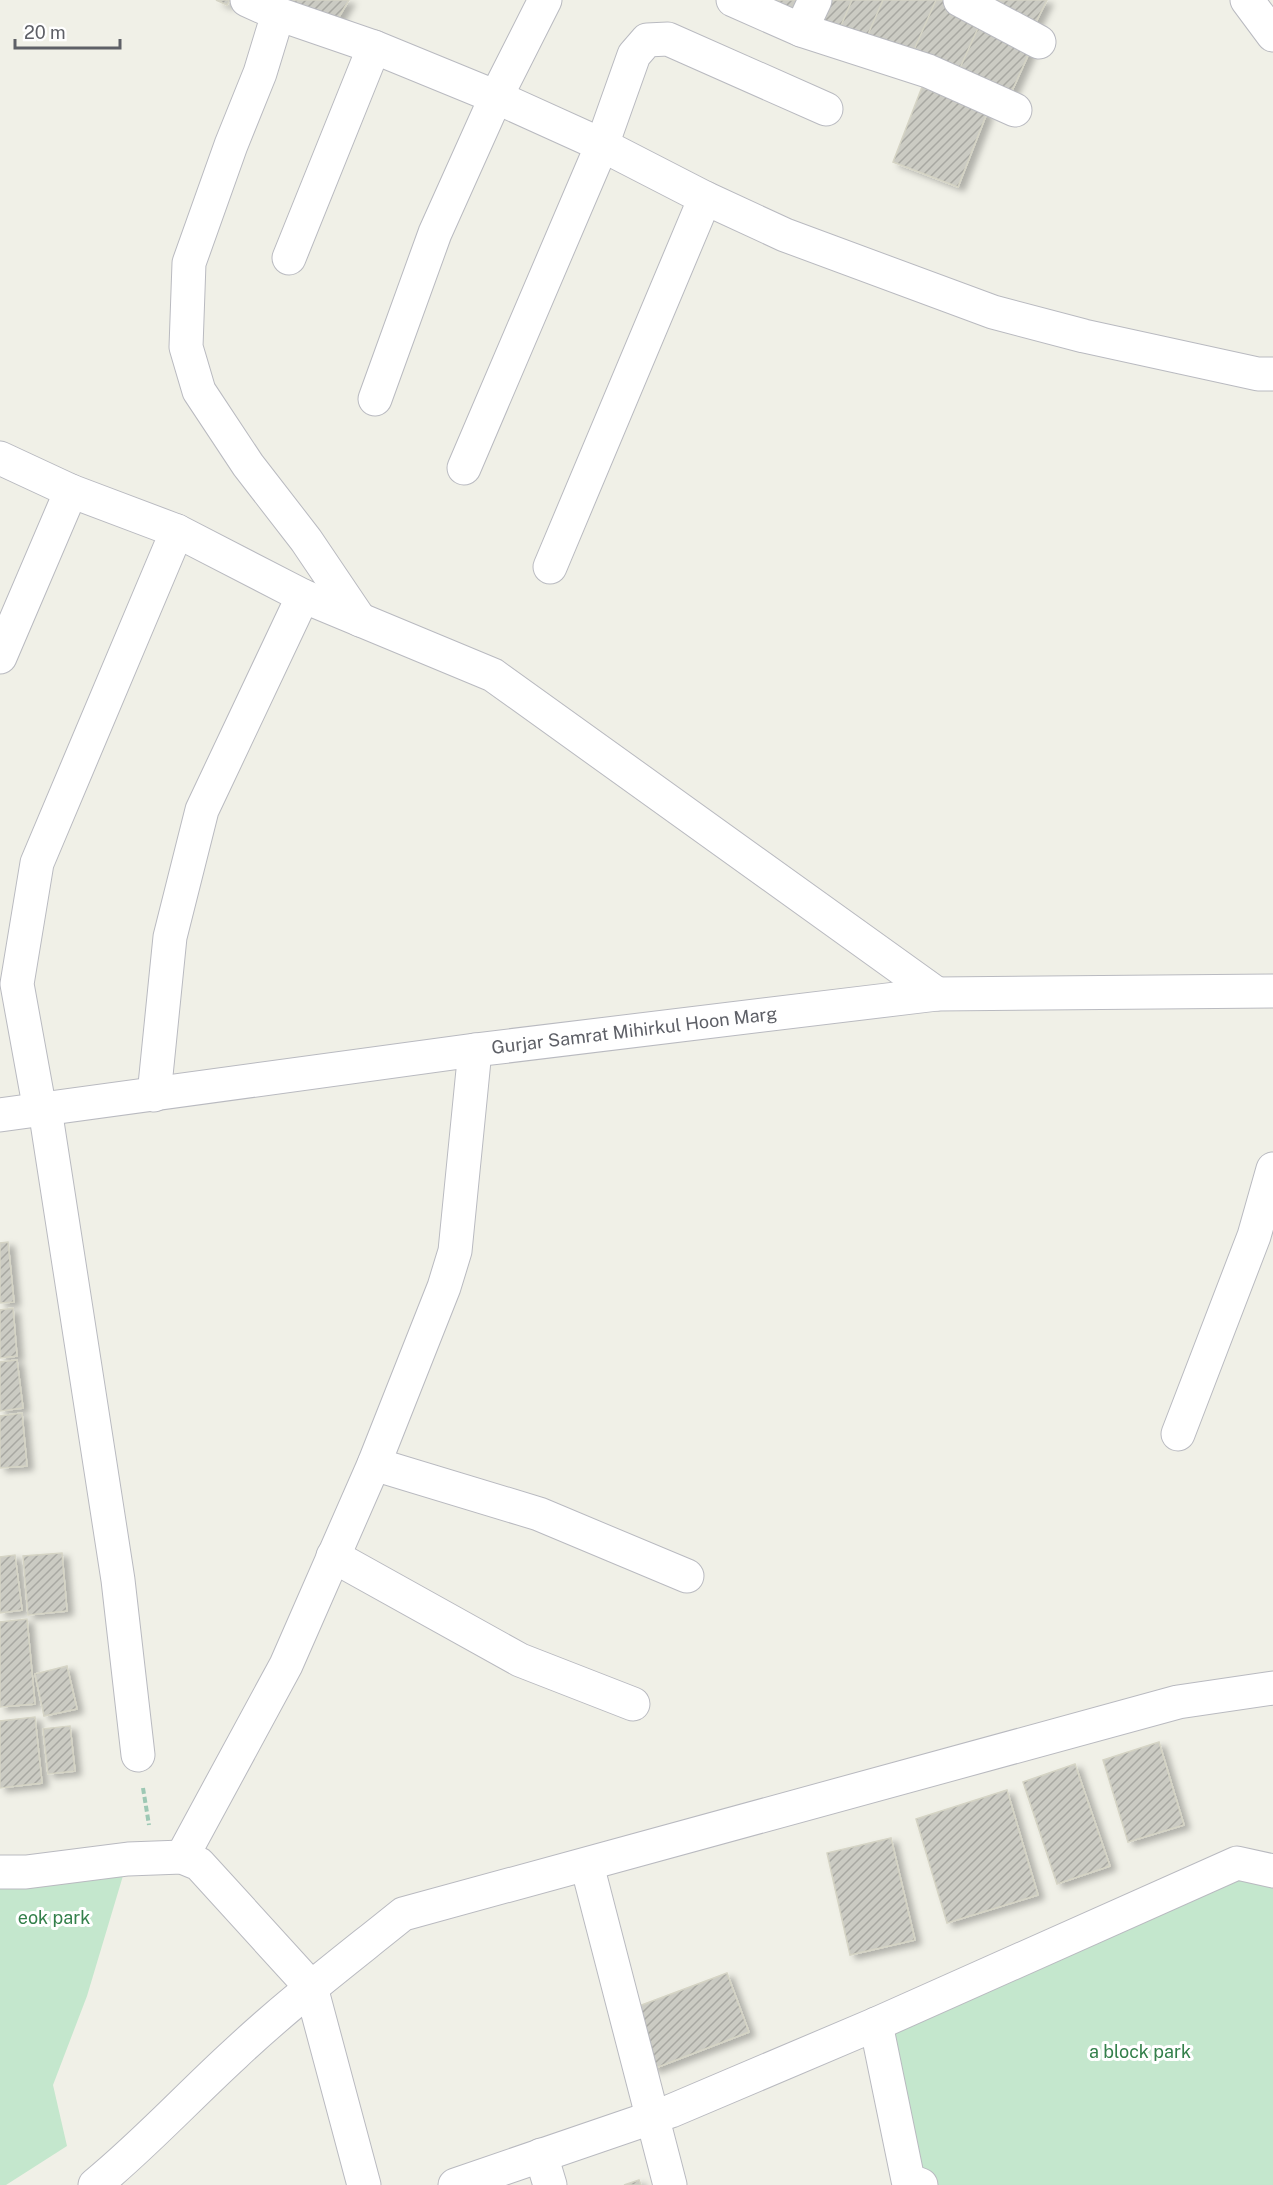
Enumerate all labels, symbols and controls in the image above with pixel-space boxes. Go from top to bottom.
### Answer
scale bar [15,12,120,50]
text: 20 m [24,22,66,43]
street label: Gurjar Samrat Mihirkul Hoon Marg [490,1002,778,1058]
park label: eok park [18,1907,90,1928]
park label: a block park [1089,2041,1191,2062]

